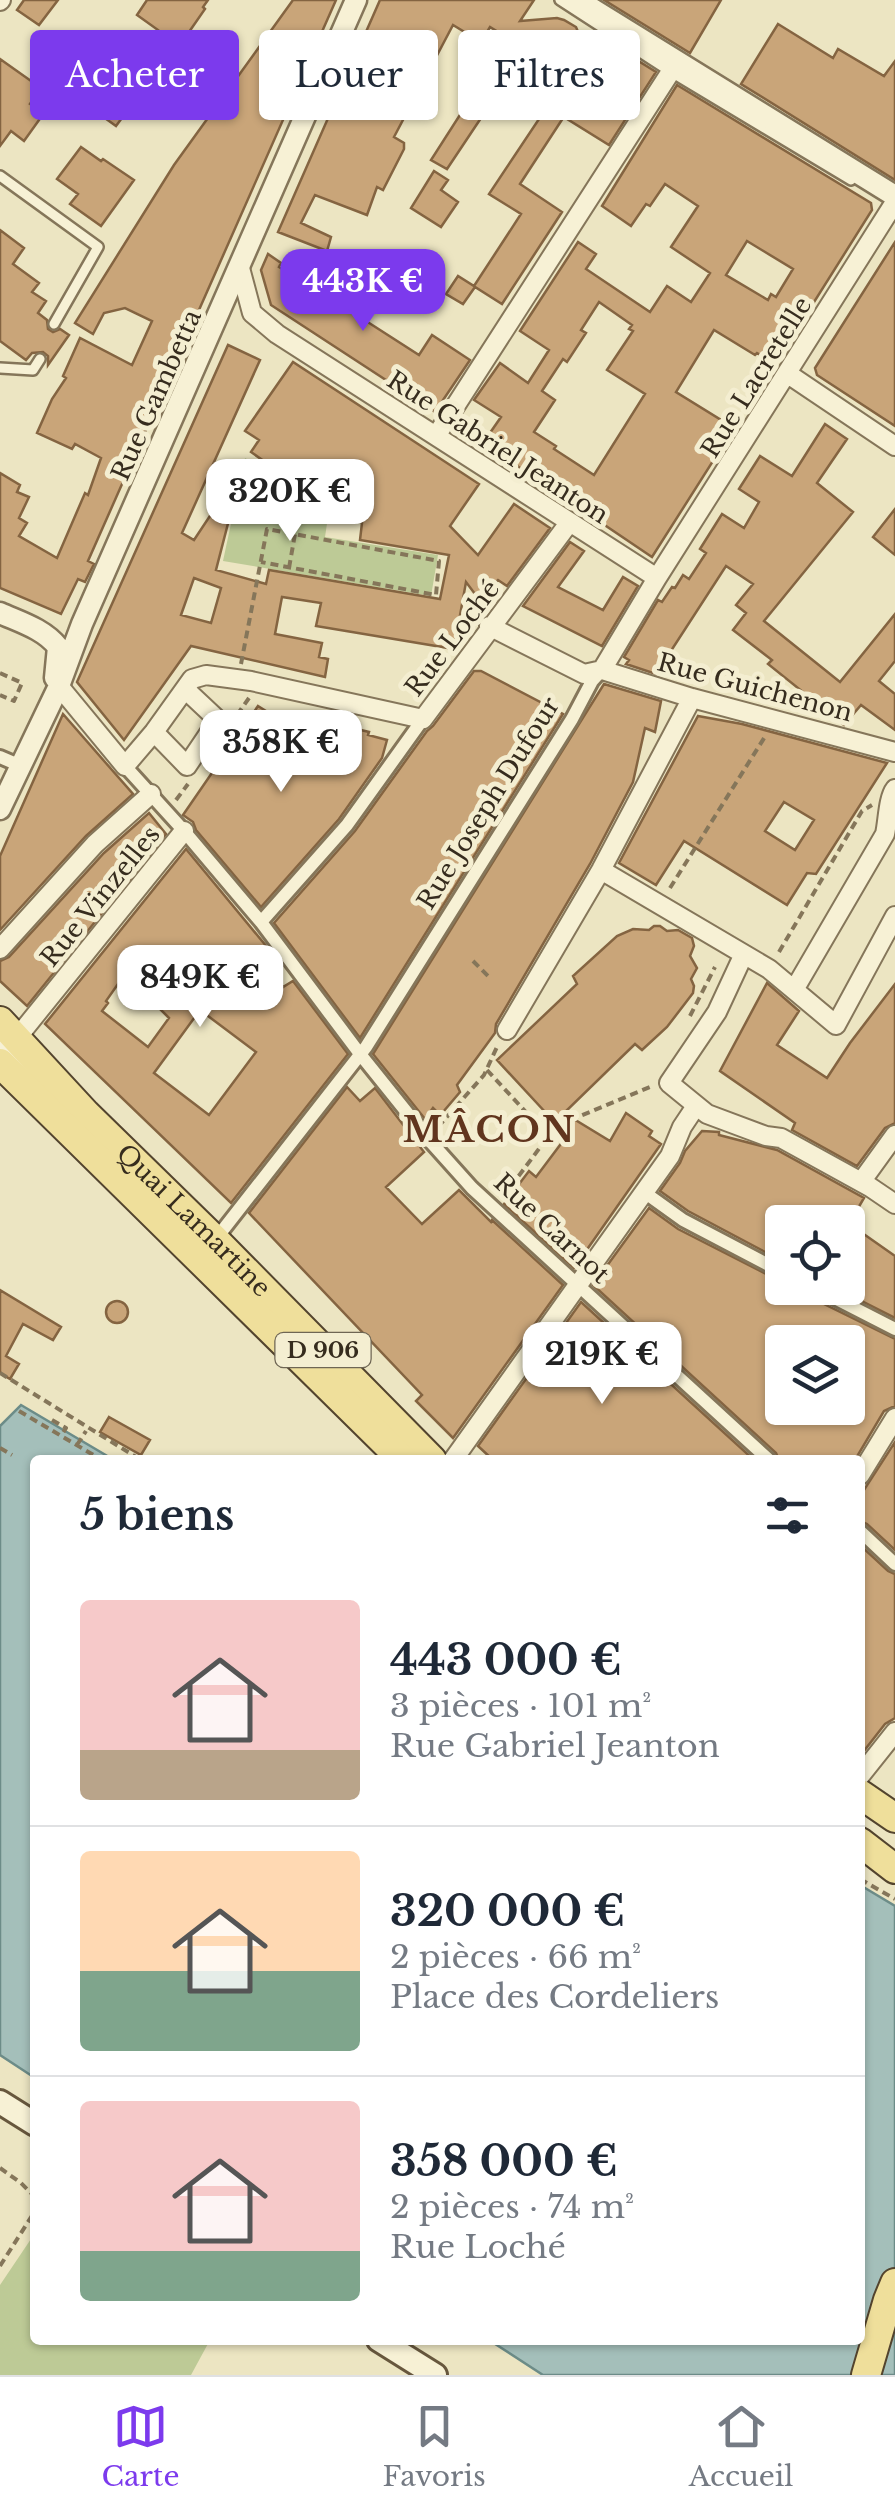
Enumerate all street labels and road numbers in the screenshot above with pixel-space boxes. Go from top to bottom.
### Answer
street label: Rue Lacretelle [695,291,818,463]
street label: Rue Gambetta [105,305,208,485]
street label: Rue Gabriel Jeanton [381,364,614,531]
street label: Rue Loché [399,574,506,702]
street label: Rue Guichenon [654,647,856,728]
street label: Rue Joseph Dufour [411,691,566,915]
street label: Rue Vinzelles [34,820,167,973]
street label: Quai Lamartine [110,1138,277,1303]
street label: Rue Carnot [487,1167,616,1290]
road number: D 906 [276,1333,370,1367]

